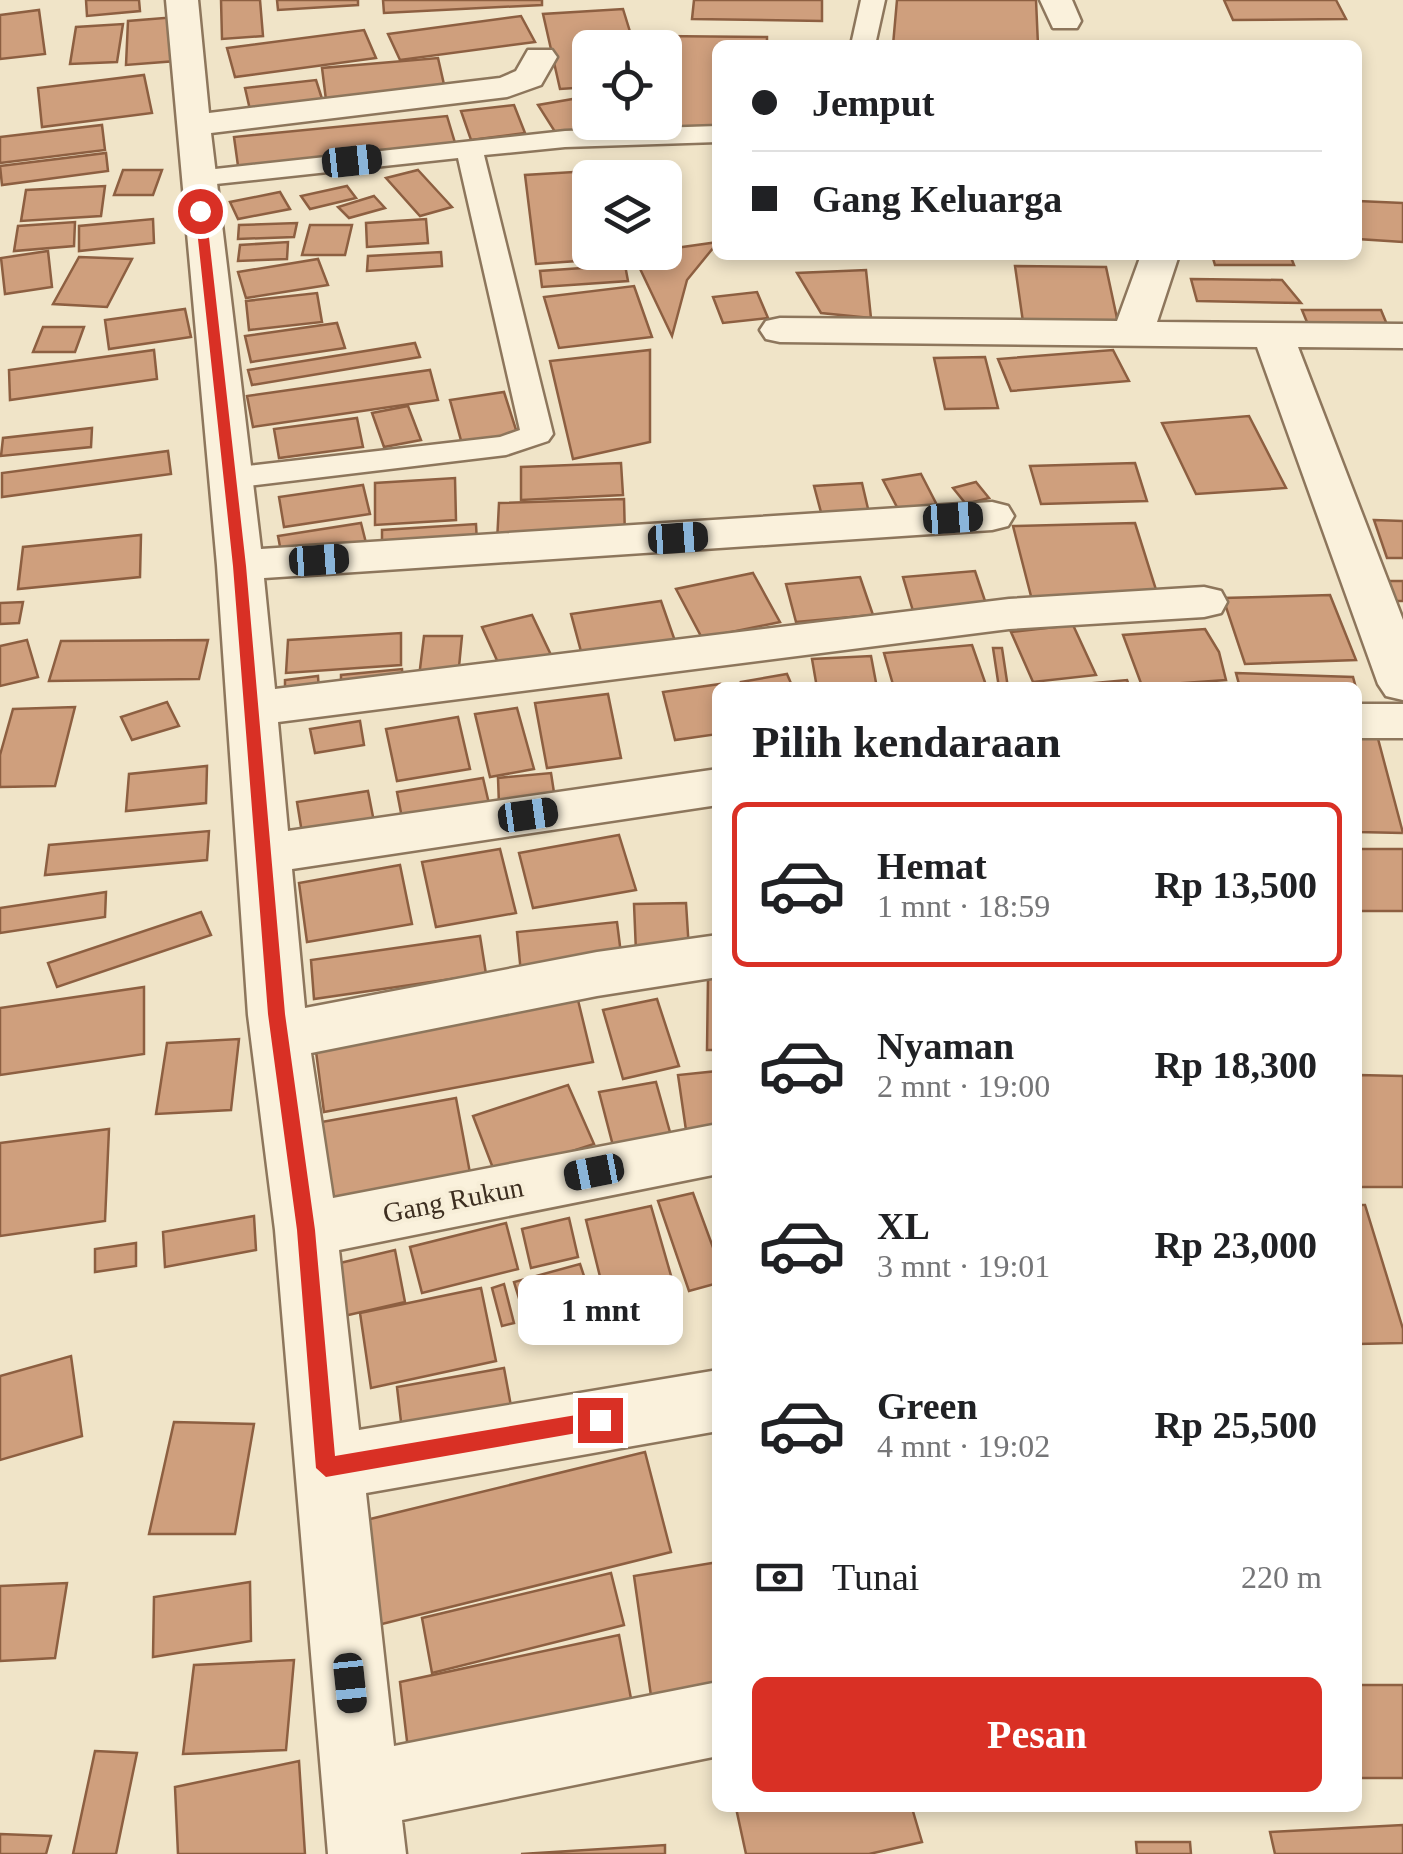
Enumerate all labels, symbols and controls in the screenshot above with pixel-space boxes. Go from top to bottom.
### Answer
map controls [572,30,682,270]
button: locate [572,30,682,140]
text: Jemput [812,82,934,124]
car [321,143,383,179]
button: layers [572,160,682,270]
text: Gang Keluarga [812,178,1062,220]
route start [178,189,223,234]
car [922,501,984,535]
car [647,521,709,555]
car [288,543,350,577]
text: Pilih kendaraan [752,717,1061,767]
car [496,796,560,834]
icon: car [757,840,847,930]
text: Hemat [877,845,987,887]
text: Rp 13,500 [1154,864,1317,906]
text: 1 mnt · 18:59 [877,888,1050,924]
icon: car [757,1020,847,1110]
text: Nyaman [877,1025,1014,1067]
text: Rp 18,300 [1154,1044,1317,1086]
text: 2 mnt · 19:00 [877,1068,1050,1104]
car [562,1152,626,1192]
street label: Gang Rukun [380,1171,526,1229]
icon: car [757,1200,847,1290]
text: XL [877,1205,930,1247]
text: Rp 23,000 [1154,1224,1317,1266]
text: 3 mnt · 19:01 [877,1248,1050,1284]
callout: 1 mnt [518,1275,682,1345]
text: 1 mnt [561,1292,640,1328]
icon: car [757,1380,847,1470]
text: Green [877,1385,978,1427]
route end [578,1398,623,1443]
text: Rp 25,500 [1154,1404,1317,1446]
text: 4 mnt · 19:02 [877,1428,1050,1464]
icon: cash [752,1550,807,1605]
text: Tunai [832,1556,919,1598]
text: 220 m [1241,1559,1322,1595]
car [332,1652,368,1714]
button: Pesan [752,1677,1322,1792]

